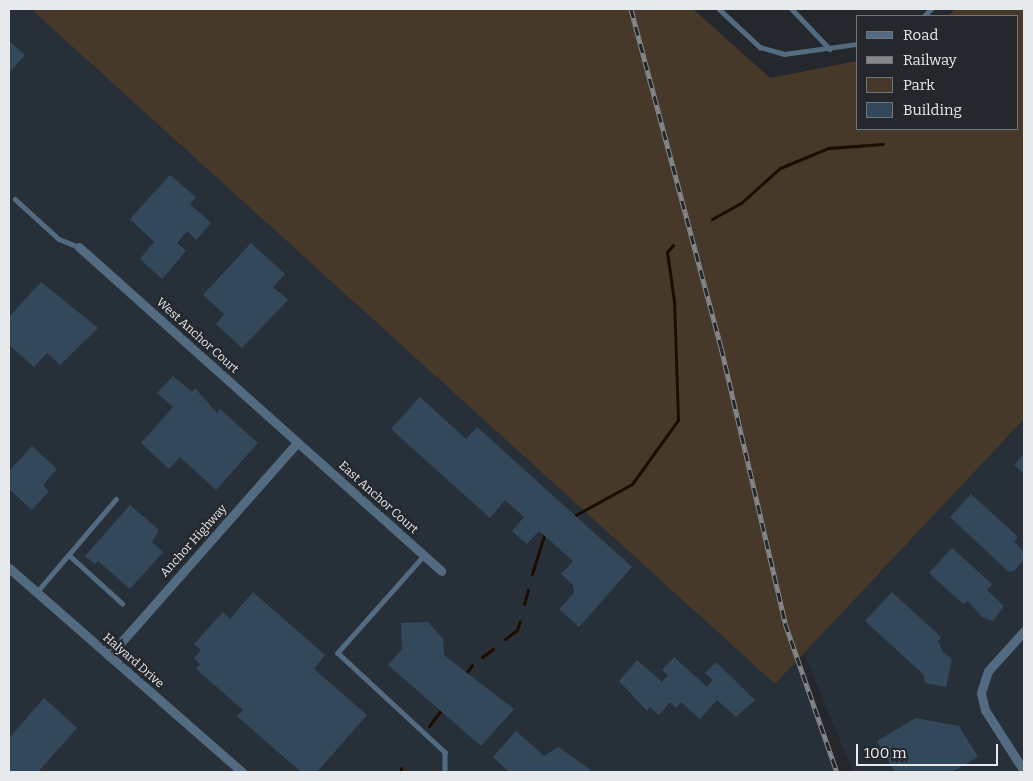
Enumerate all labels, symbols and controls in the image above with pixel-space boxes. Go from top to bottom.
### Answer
legend [856,15,1018,130]
text: Road [903,26,938,44]
text: Railway [903,51,957,69]
text: Park [903,76,935,94]
text: Building [903,101,962,119]
street label: West Anchor Court [153,295,241,377]
street label: East Anchor Court [335,459,421,537]
street label: Anchor Highway [158,502,230,580]
street label: Halyard Drive [100,631,166,691]
scale bar [858,734,1000,766]
text: 100 m [864,744,907,762]

